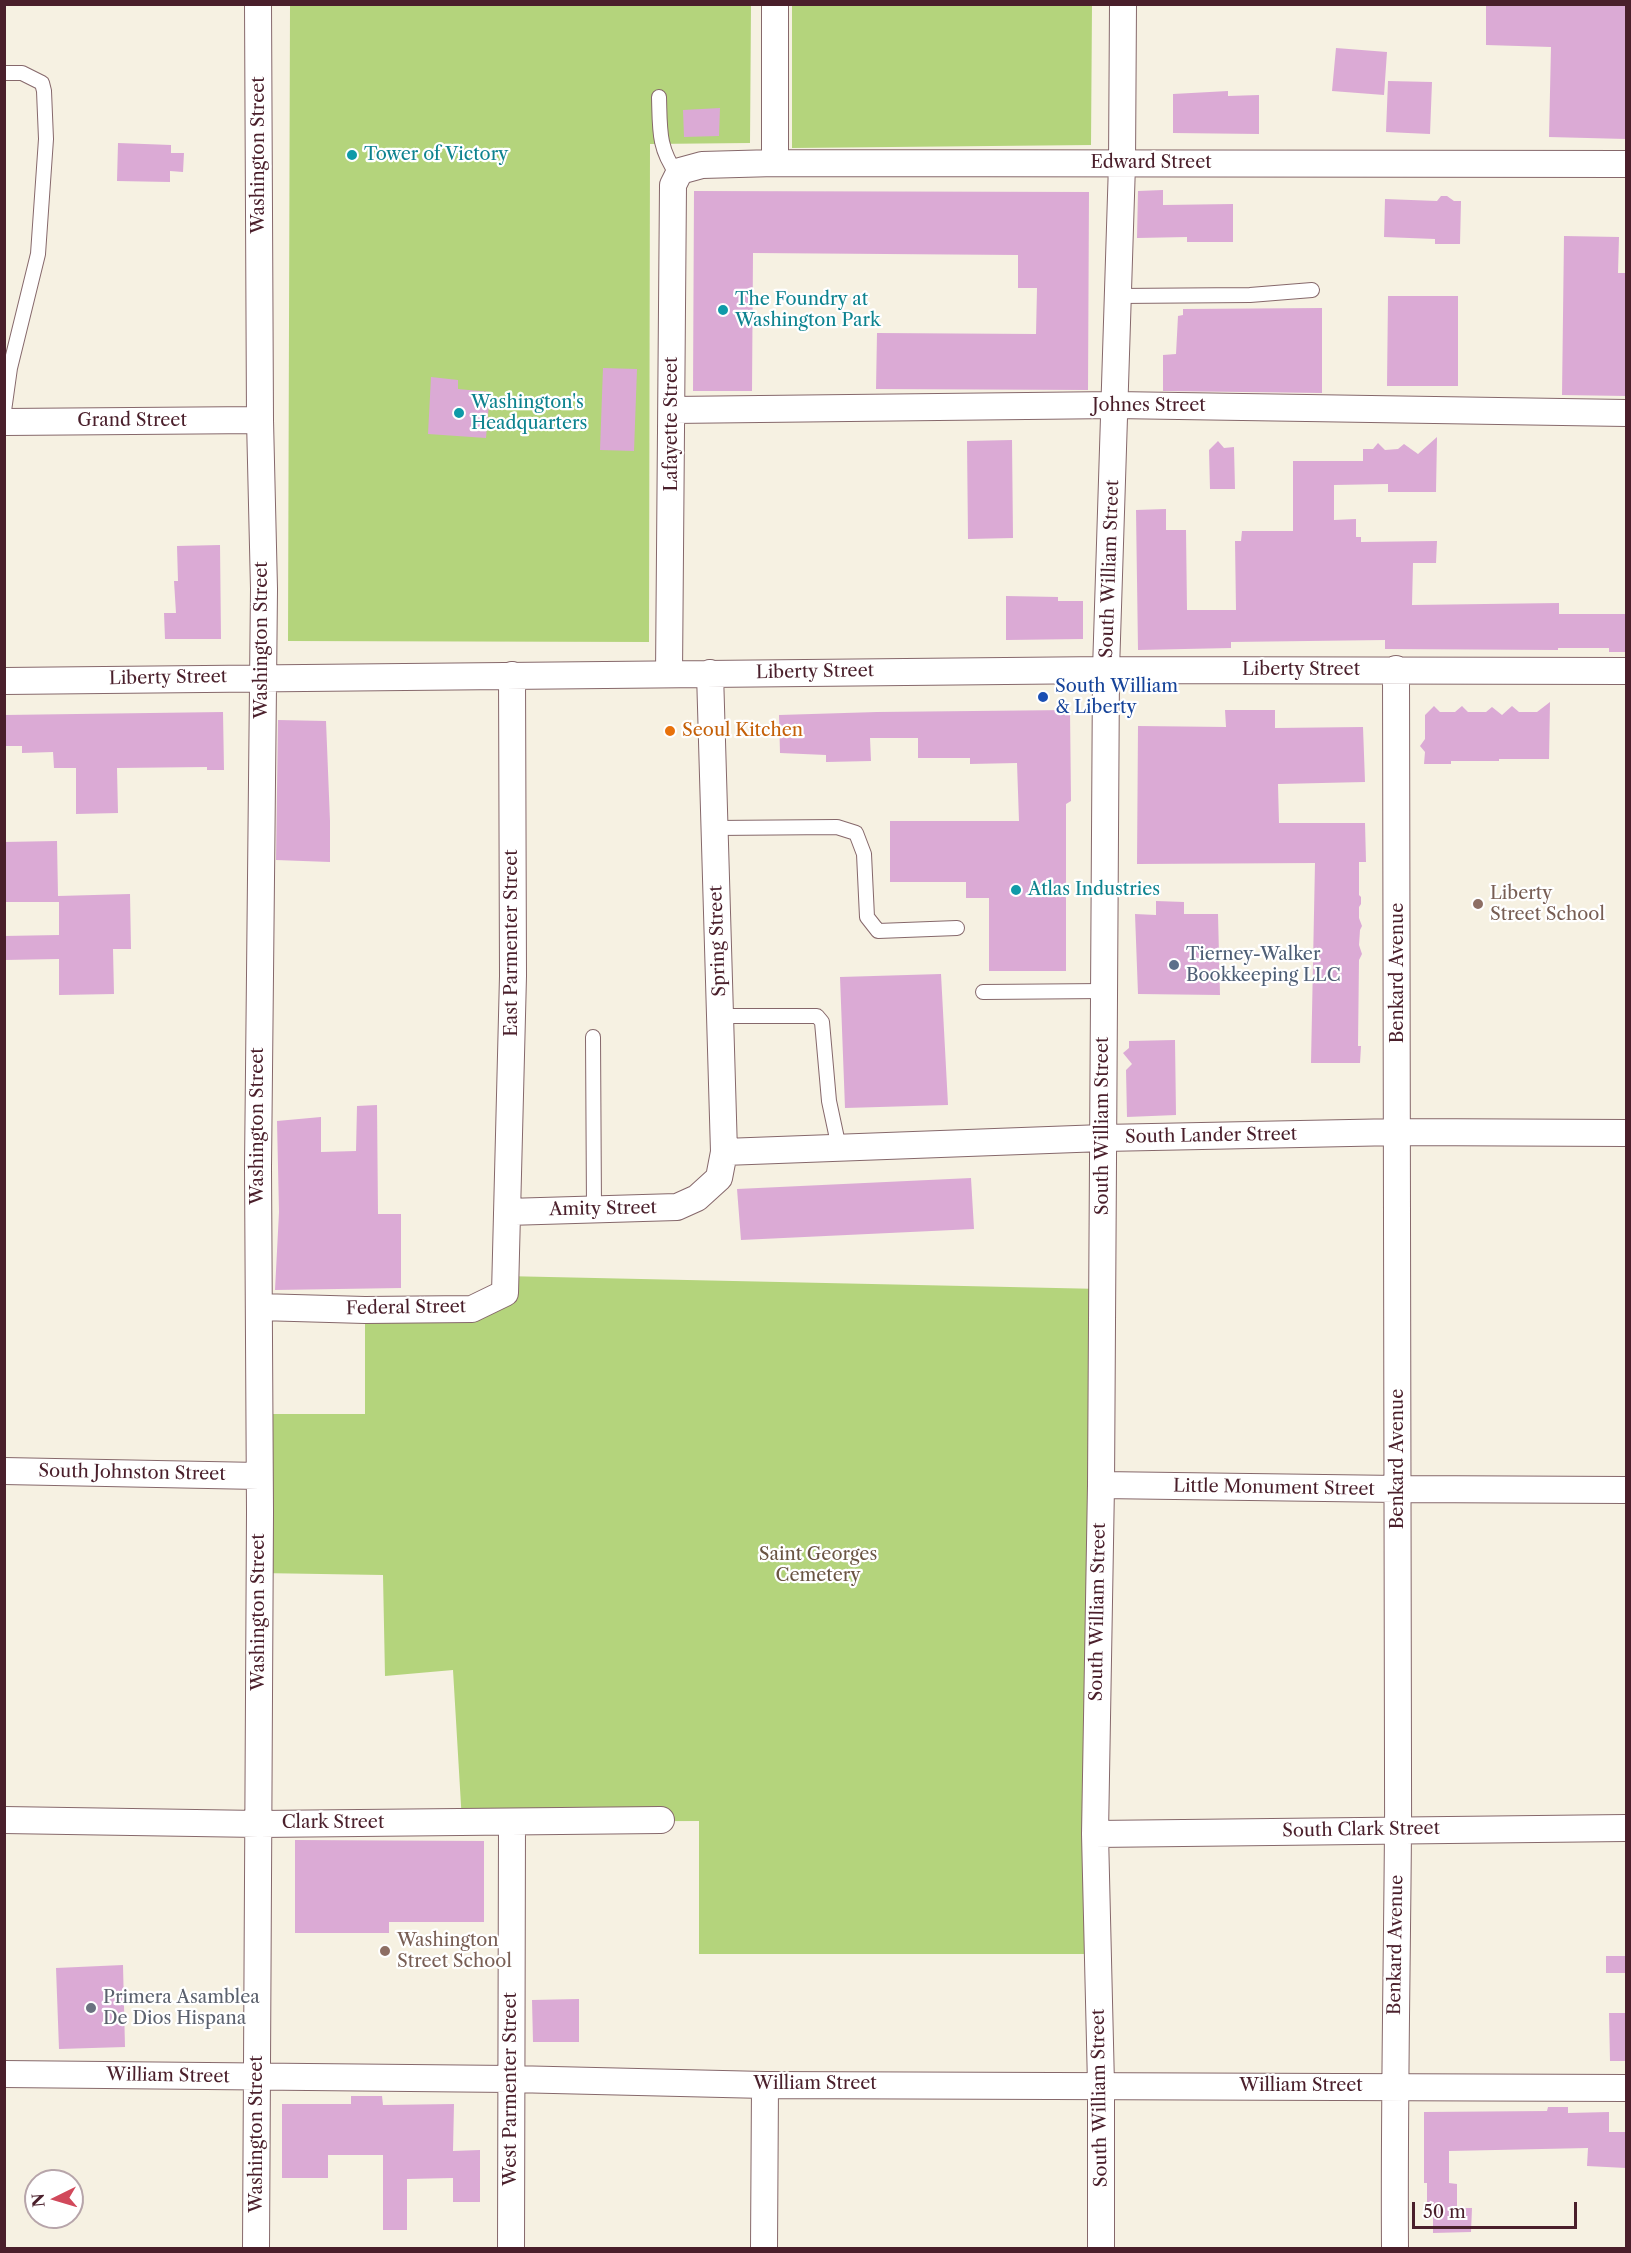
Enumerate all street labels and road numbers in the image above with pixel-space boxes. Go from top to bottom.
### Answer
street label: Washington Street [248,76,270,234]
street label: Edward Street [1090,152,1212,174]
street label: Lafayette Street [661,357,683,491]
street label: Johnes Street [1092,395,1206,417]
street label: Grand Street [77,410,187,432]
street label: South William Street [1096,479,1124,659]
street label: Washington Street [251,561,273,719]
street label: Liberty Street [1242,659,1360,681]
street label: Liberty Street [756,660,874,684]
street label: Liberty Street [109,666,227,690]
street label: East Parmenter Street [501,849,523,1037]
street label: Spring Street [705,885,731,997]
street label: Benkard Avenue [1387,903,1409,1043]
street label: South William Street [1092,1037,1114,1215]
street label: Washington Street [247,1047,269,1205]
street label: South Lander Street [1125,1124,1297,1148]
street label: Amity Street [549,1197,657,1221]
street label: Federal Street [346,1296,466,1320]
street label: Benkard Avenue [1387,1389,1409,1529]
street label: South Johnston Street [38,1461,226,1485]
street label: Little Monument Street [1173,1475,1375,1501]
street label: South William Street [1086,1522,1110,1702]
street label: Washington Street [248,1533,270,1691]
street label: Clark Street [282,1812,384,1834]
street label: South Clark Street [1282,1818,1440,1842]
street label: Benkard Avenue [1384,1875,1408,2015]
street label: West Parmenter Street [500,1992,522,2186]
street label: South William Street [1088,2008,1112,2188]
street label: Washington Street [246,2055,268,2213]
street label: William Street [106,2064,230,2088]
street label: William Street [753,2073,877,2095]
street label: William Street [1239,2075,1363,2097]

